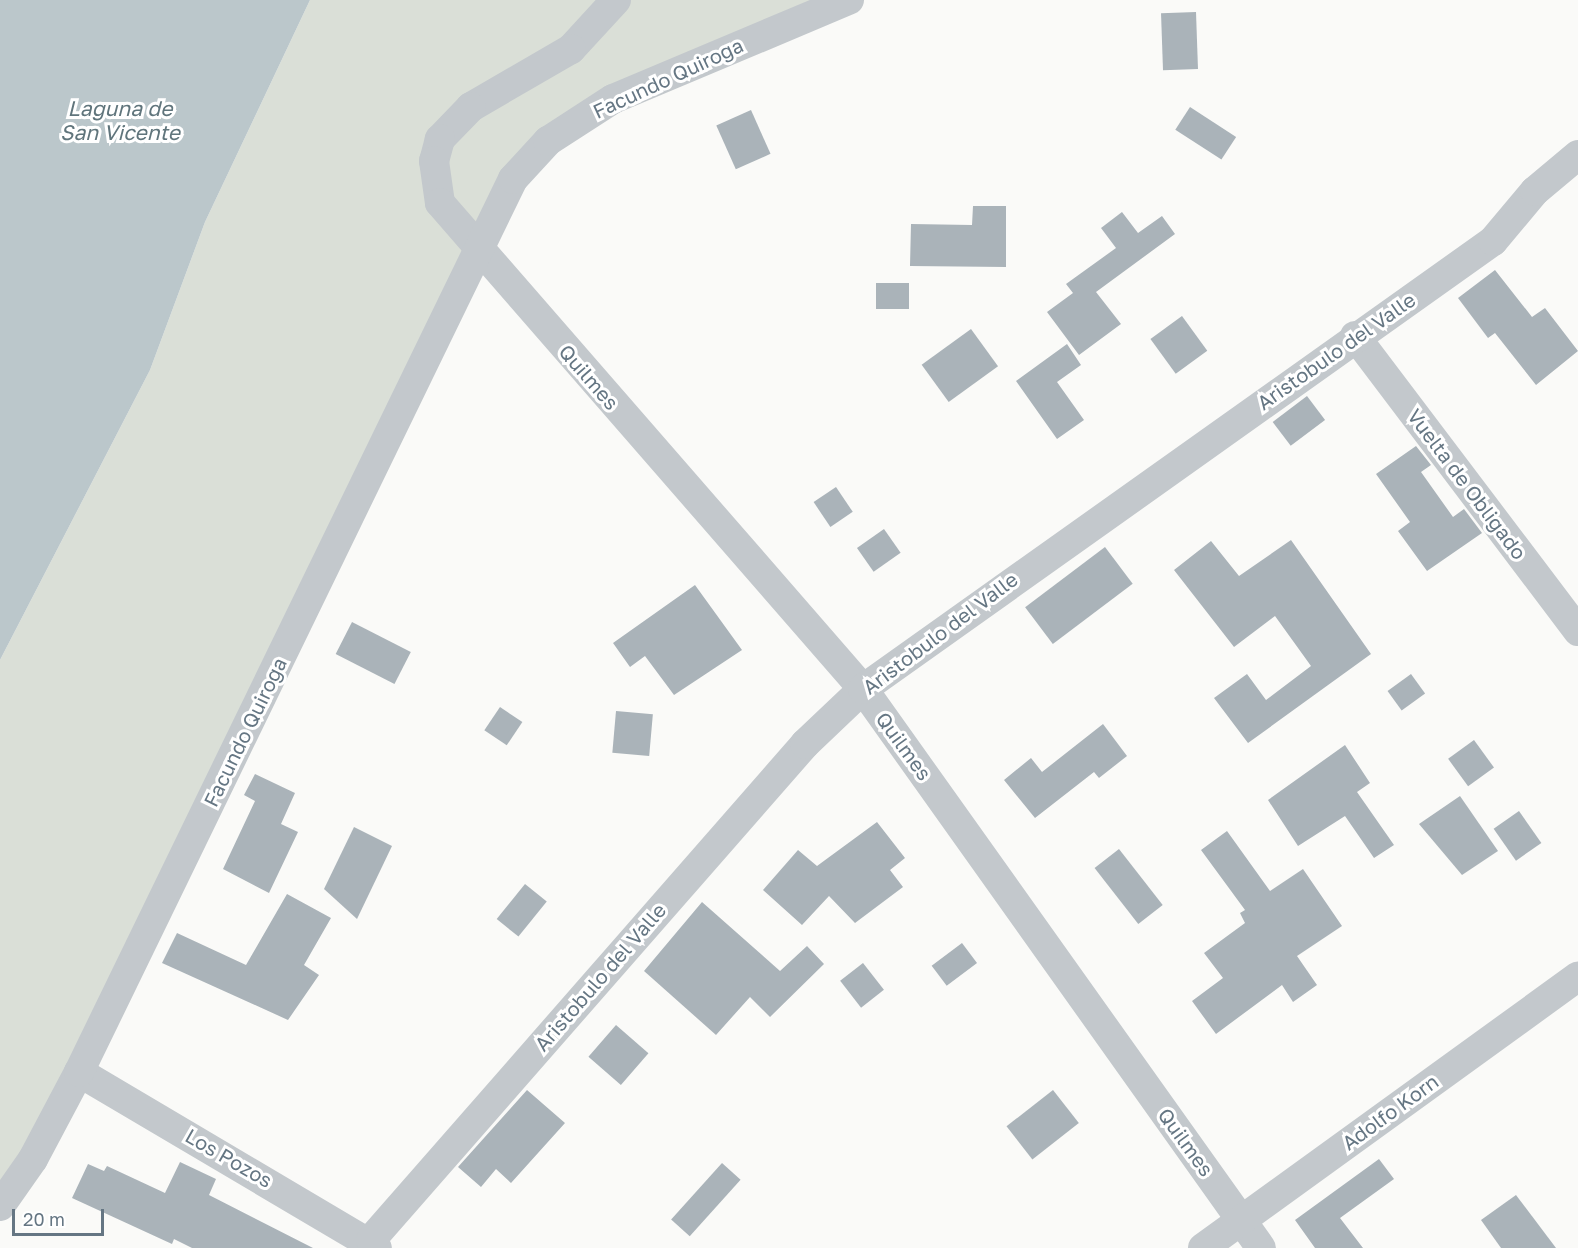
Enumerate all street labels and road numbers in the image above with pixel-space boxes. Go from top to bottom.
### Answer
street label: Facundo Quiroga [589,33,747,123]
street label: Aristobulo del Valle [1252,287,1420,415]
street label: Quilmes [554,339,624,415]
street label: Vuelta de Obligado [1403,404,1531,564]
street label: Aristobulo del Valle [858,567,1022,699]
street label: Facundo Quiroga [199,654,291,810]
street label: Quilmes [871,707,937,785]
street label: Aristobulo del Valle [529,898,671,1056]
street label: Adolfo Korn [1337,1069,1443,1155]
street label: Quilmes [1153,1103,1219,1181]
street label: Los Pozos [181,1123,277,1193]

